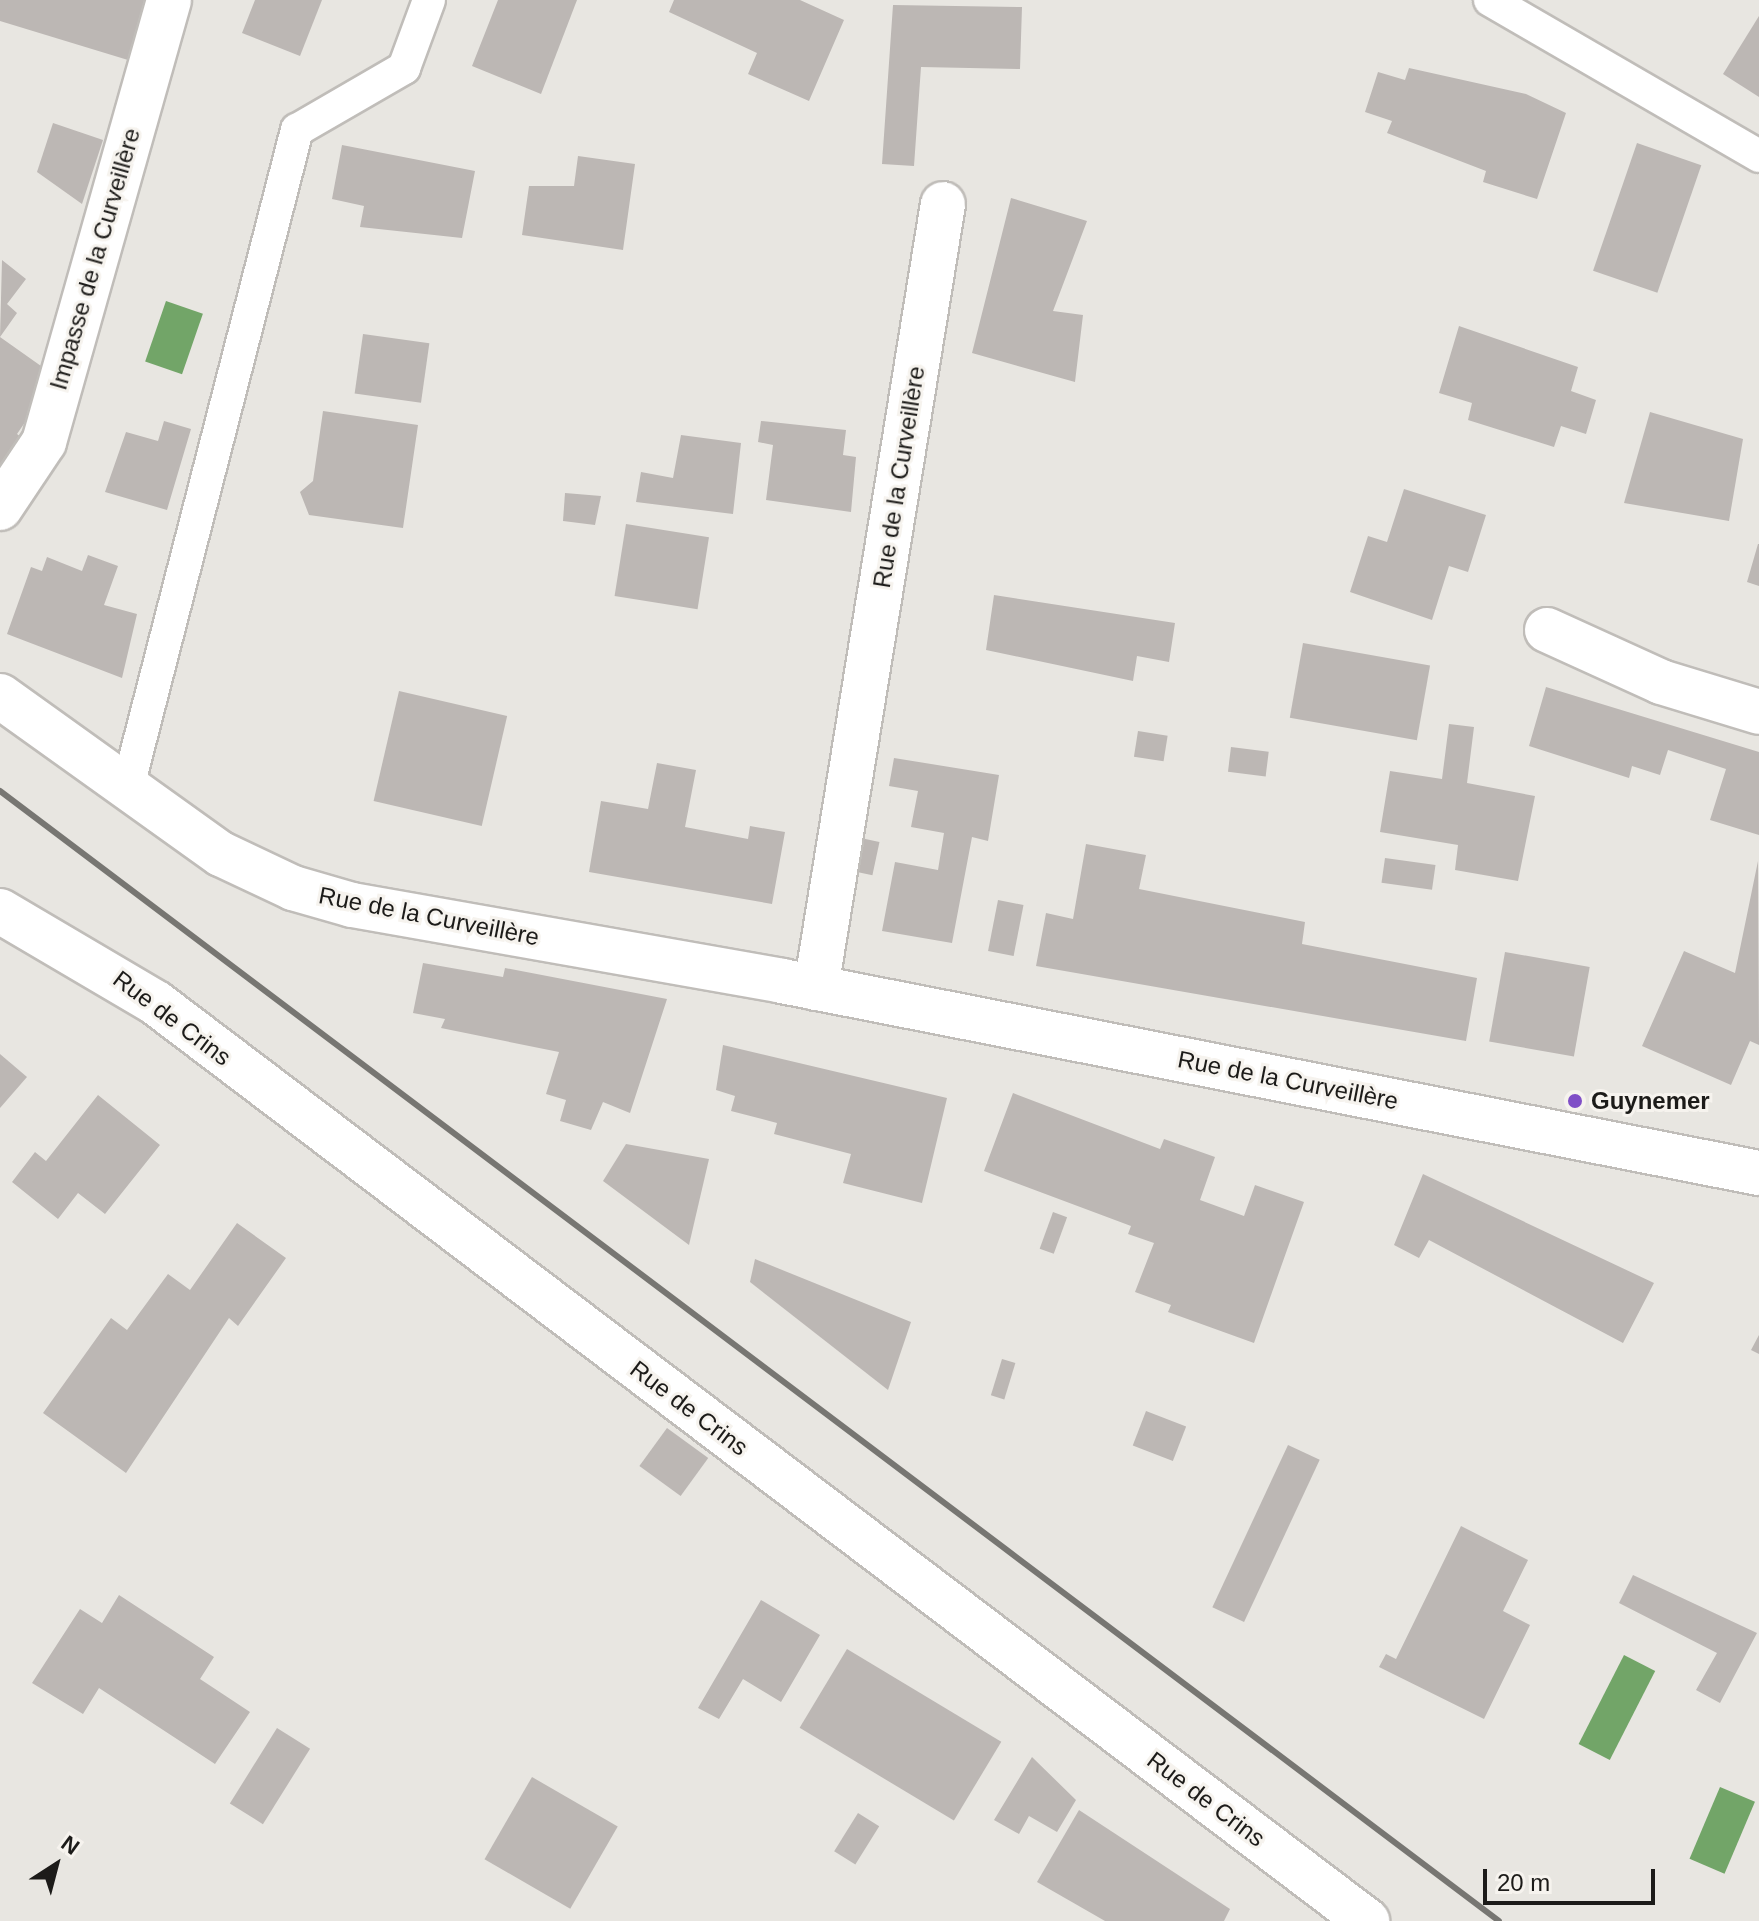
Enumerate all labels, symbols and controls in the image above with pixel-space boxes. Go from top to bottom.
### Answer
street label: Impasse de la Curveillère [44,125,146,393]
street label: Rue de la Curveillère [867,364,931,590]
street label: Rue de la Curveillère [316,880,542,952]
street label: Rue de Crins [107,964,237,1072]
street label: Rue de la Curveillère [1175,1044,1401,1116]
place label: Guynemer [1591,1087,1710,1115]
marker: Guynemer [1566,1092,1584,1110]
street label: Rue de Crins [624,1354,754,1462]
street label: Rue de Crins [1141,1745,1271,1853]
north arrow [16,1825,96,1905]
text: N [57,1830,84,1860]
scale bar [1487,1853,1659,1903]
text: 20 m [1497,1869,1550,1896]

